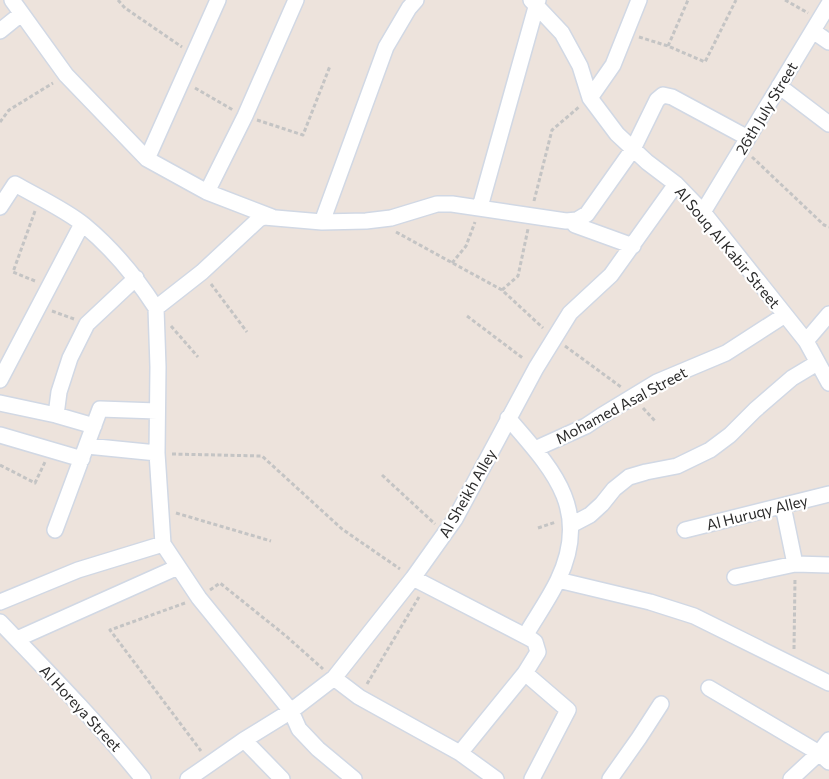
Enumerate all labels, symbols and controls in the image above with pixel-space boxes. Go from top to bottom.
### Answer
street label: 26th July Street [731,59,801,157]
street label: Al Souq Al Kabir Street [672,182,784,312]
street label: Mohamed Asal Street [552,363,690,447]
street label: Al Sheikh Alley [434,445,500,540]
street label: Al Huruqy Alley [704,491,810,533]
street label: Al Horeya Street [36,661,126,755]

